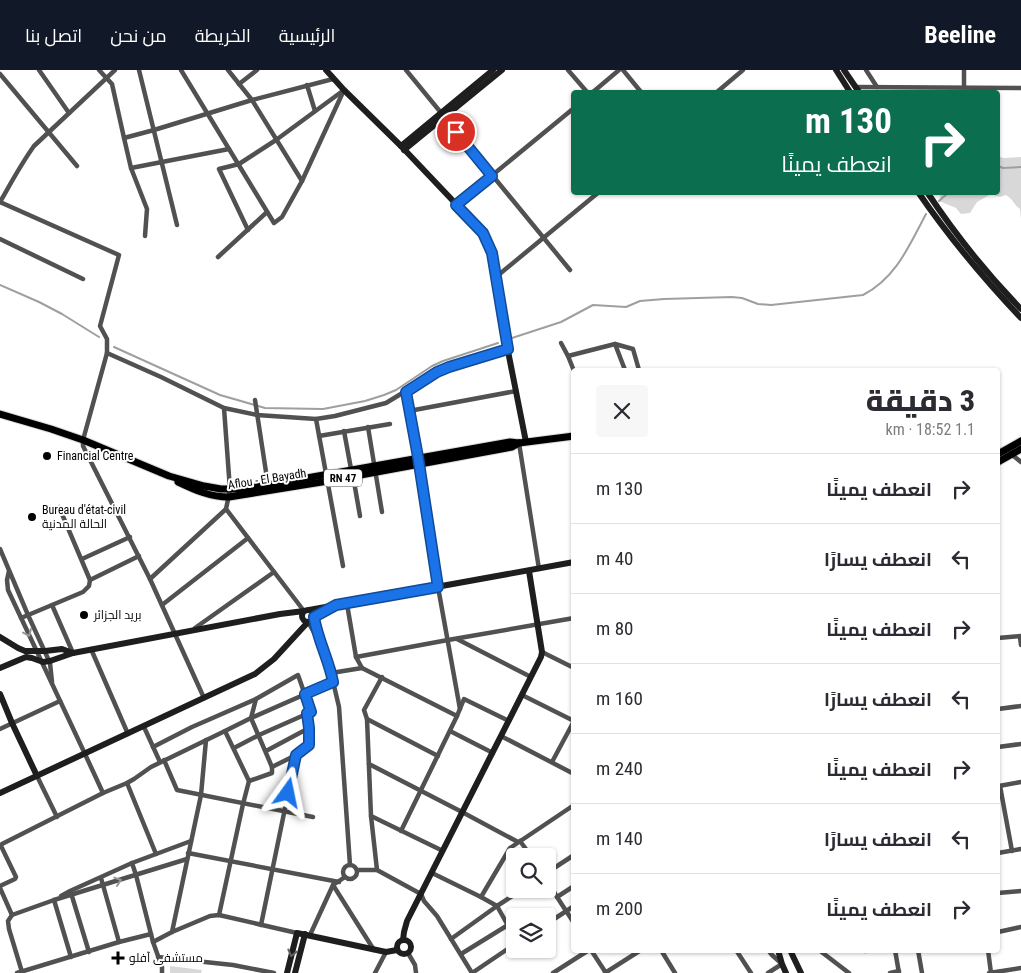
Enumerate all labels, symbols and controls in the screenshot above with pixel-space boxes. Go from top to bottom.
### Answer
text: Beeline [924,21,996,49]
text: اتصل بنا [25,25,82,46]
text: من نحن [110,25,167,46]
text: الخريطة [195,25,251,46]
text: الرئيسية [279,25,335,46]
text: 130 m [805,101,892,142]
icon: right [910,110,975,175]
pin [435,111,477,153]
icon: arrive [442,118,470,146]
text: انعطف يمينًا [781,152,892,177]
text: 3 دقيقة [866,383,975,418]
button: close [596,385,648,437]
text: 1.1 km · 18:52 [885,420,975,439]
place label: Financial Centre [57,449,134,463]
marker: Financial Centre [41,450,53,462]
street label: Aflou - El Bayadh [227,466,307,492]
road number: RN 47 [324,469,362,486]
icon: right [947,475,975,503]
text: 130 m [596,477,643,500]
text: انعطف يمينًا [826,478,932,501]
place label: Bureau d'état-civil الحالة المدنية [42,503,126,531]
marker: Bureau d'état-civil الحالة المدنية [26,511,38,523]
icon: left [947,545,975,573]
text: 40 m [596,547,633,570]
text: انعطف يسارًا [824,548,932,571]
place label: بريد الجزائر [93,608,142,622]
marker: بريد الجزائر [78,609,90,621]
icon: right [947,615,975,643]
text: 80 m [596,617,633,640]
text: انعطف يمينًا [826,618,932,641]
one-way arrow [21,628,32,637]
icon: left [947,685,975,713]
text: 160 m [596,687,643,710]
text: انعطف يسارًا [824,688,932,711]
icon: right [947,755,975,783]
text: 240 m [596,757,643,780]
text: انعطف يمينًا [826,758,932,781]
position arrow [261,766,313,818]
icon: left [947,825,975,853]
text: 140 m [596,827,643,850]
text: انعطف يسارًا [824,828,932,851]
map controls [506,848,556,958]
button: search [506,848,556,898]
one-way arrow [113,877,122,887]
icon: right [947,895,975,923]
text: 200 m [596,897,643,920]
text: انعطف يمينًا [826,898,932,921]
button: layers [506,908,556,958]
one-way arrow [287,948,298,957]
marker: مستشفى آفلو [111,951,125,965]
place label: مستشفى آفلو [129,951,203,965]

